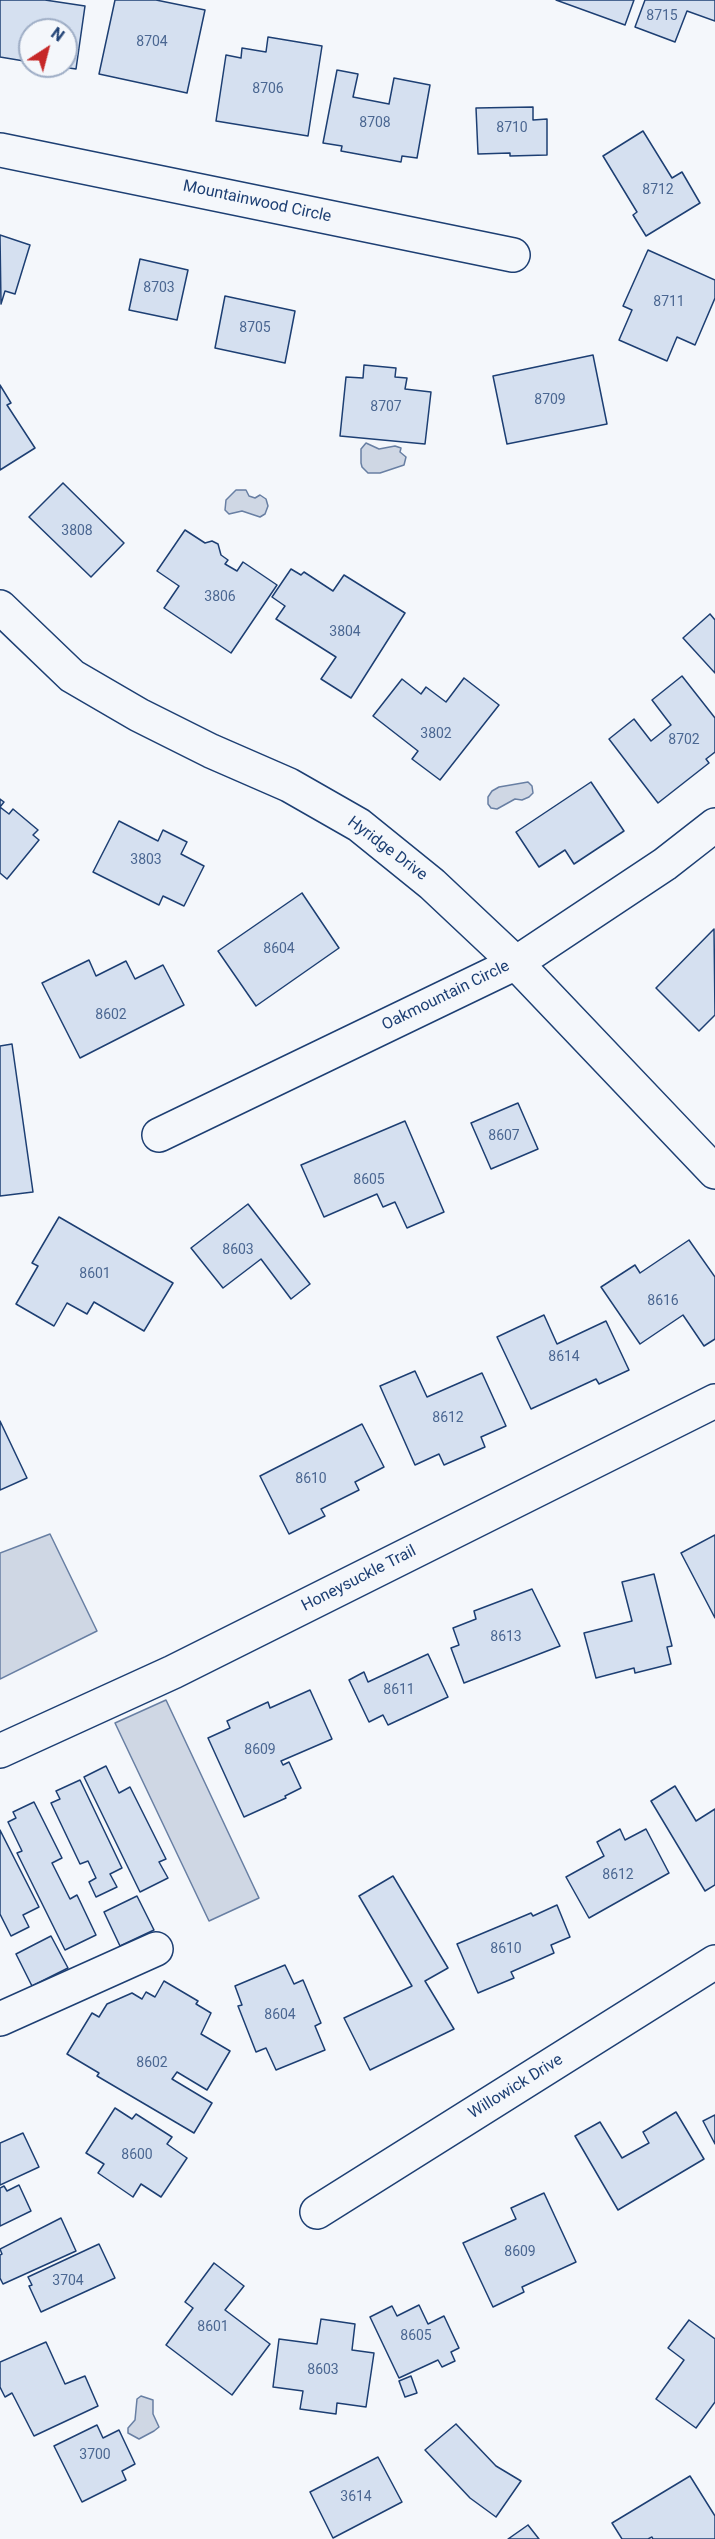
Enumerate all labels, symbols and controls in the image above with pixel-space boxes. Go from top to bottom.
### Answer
house number: 8715 [646,8,678,24]
north arrow [18,18,78,78]
text: N [48,24,68,46]
house number: 8704 [136,34,168,50]
house number: 8706 [252,81,284,97]
house number: 8708 [359,115,391,131]
house number: 8710 [496,120,528,136]
street label: Mountainwood Circle [181,177,333,227]
house number: 8712 [642,182,674,198]
house number: 8703 [143,280,175,296]
house number: 8711 [653,294,685,310]
house number: 8705 [239,320,271,336]
house number: 8709 [534,392,566,408]
house number: 8707 [370,399,402,415]
house number: 3808 [61,523,93,539]
house number: 3806 [204,589,236,605]
house number: 3804 [329,624,361,640]
house number: 3802 [420,726,452,742]
house number: 8702 [668,732,700,748]
street label: Hyridge Drive [343,813,431,885]
house number: 3803 [130,852,162,868]
house number: 8604 [263,941,295,957]
street label: Oakmountain Circle [379,957,513,1035]
house number: 8602 [95,1007,127,1023]
house number: 8607 [488,1128,520,1144]
house number: 8605 [353,1172,385,1188]
house number: 8603 [222,1242,254,1258]
house number: 8601 [79,1266,111,1282]
house number: 8616 [647,1293,679,1309]
house number: 8614 [548,1349,580,1365]
house number: 8612 [432,1410,464,1426]
house number: 8610 [295,1471,327,1487]
street label: Honeysuckle Trail [299,1542,419,1616]
house number: 8613 [490,1629,522,1645]
house number: 8611 [383,1682,415,1698]
house number: 8609 [244,1742,276,1758]
house number: 8612 [602,1867,634,1883]
house number: 8610 [490,1941,522,1957]
house number: 8604 [264,2007,296,2023]
street label: Willowick Drive [465,2050,567,2124]
house number: 8602 [136,2055,168,2071]
house number: 8600 [121,2147,153,2163]
house number: 8609 [504,2244,536,2260]
house number: 3704 [52,2273,84,2289]
house number: 8601 [197,2319,229,2335]
house number: 8605 [400,2328,432,2344]
house number: 8603 [307,2362,339,2378]
house number: 3700 [79,2447,111,2463]
house number: 3614 [340,2489,372,2505]

